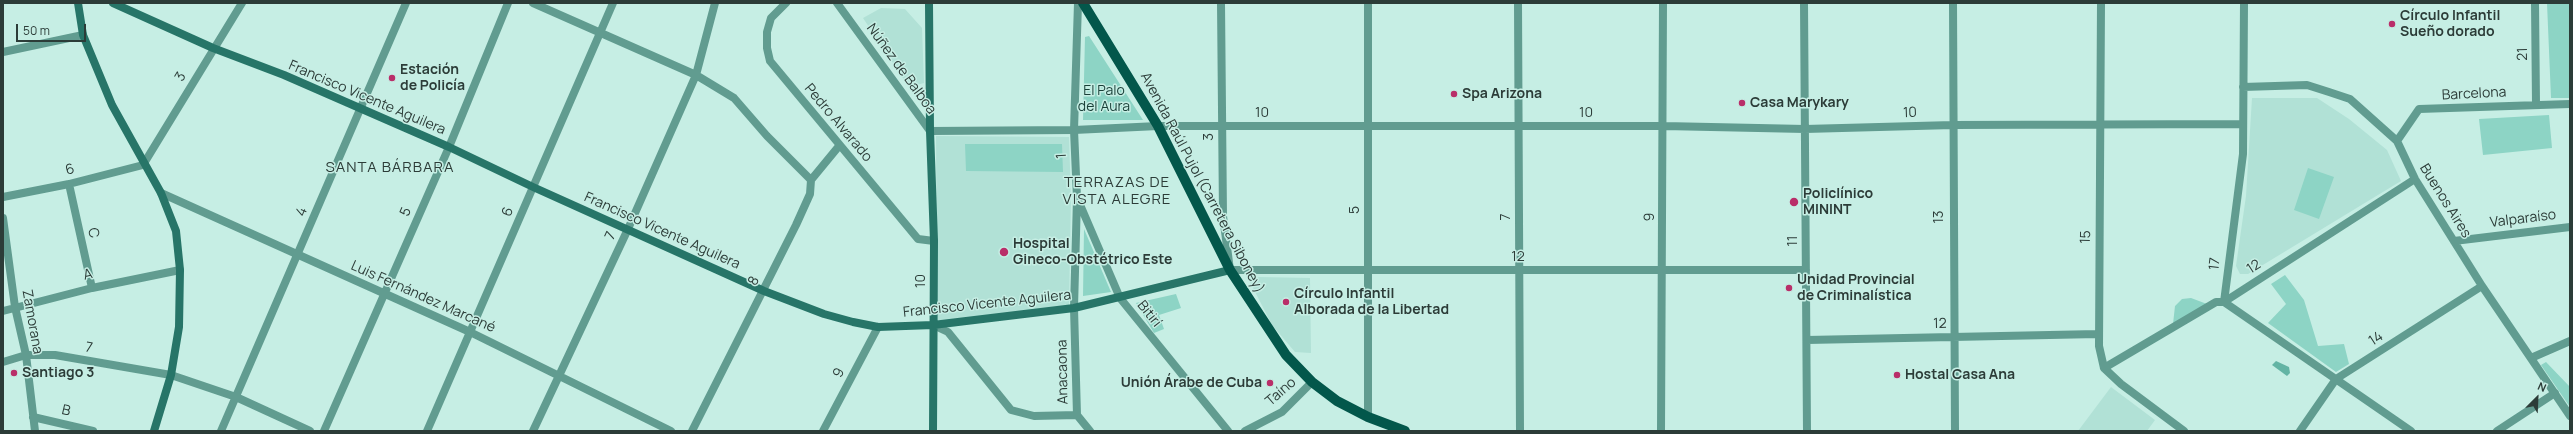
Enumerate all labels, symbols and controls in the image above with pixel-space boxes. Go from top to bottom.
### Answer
place label: Círculo Infantil Sueño dorado [2400,8,2500,40]
scale bar [18,16,88,42]
marker: Círculo Infantil Sueño dorado [2387,19,2397,29]
street label: Núñez de Balboa [863,20,939,118]
text: 50 m [23,22,50,39]
street label: 21 [2514,47,2532,61]
street label: Francisco Vicente Aguilera [286,57,448,139]
place label: Estación de Policía [400,62,465,94]
street label: 3 [172,69,190,85]
street label: Avenida Raúl Pujol (Carretera Siboney) [1136,70,1268,296]
marker: Estación de Policía [387,73,397,83]
street label: Pedro Alvarado [801,81,875,165]
park label: El Palo del Aura [1078,83,1130,116]
street label: Barcelona [2441,84,2507,104]
place label: Spa Arizona [1462,86,1542,102]
marker: Spa Arizona [1449,89,1459,99]
place label: Casa Marykary [1750,95,1849,111]
marker: Casa Marykary [1737,98,1747,108]
street label: 10 [1903,104,1917,122]
street label: 10 [1255,105,1269,121]
street label: 10 [1579,105,1593,121]
street label: 3 [1201,133,1217,141]
street label: 1 [1053,153,1071,159]
district label: SANTA BÁRBARA [326,159,454,177]
street label: 6 [64,161,76,179]
street label: Buenos Aires [2416,161,2474,241]
district label: TERRAZAS DE VISTA ALEGRE [1063,174,1171,209]
place label: Policlínico MININT [1803,186,1873,218]
street label: Francisco Vicente Aguilera [581,189,743,273]
marker: Policlínico MININT [1788,196,1800,208]
street label: 4 [293,205,311,219]
street label: 5 [397,205,415,219]
street label: 6 [499,205,517,219]
street label: 5 [1347,206,1363,214]
street label: Valparaíso [2489,207,2557,231]
street label: 13 [1931,210,1947,224]
street label: 7 [1498,213,1514,221]
street label: 9 [1642,213,1658,221]
street label: C [84,226,102,240]
street label: 7 [602,229,620,243]
street label: 15 [2077,230,2095,244]
place label: Hospital Gineco-Obstétrico Este [1013,236,1172,268]
street label: 11 [1785,236,1801,246]
marker: Hospital Gineco-Obstétrico Este [998,246,1010,258]
street label: 12 [1511,249,1525,265]
street label: 12 [2244,256,2264,278]
street label: 17 [2206,257,2224,271]
street label: Luis Fernández Marcané [348,258,498,336]
street label: A [82,266,94,284]
place label: Unidad Provincial de Criminalística [1797,272,1915,304]
street label: 8 [745,274,763,288]
street label: 10 [913,274,929,288]
marker: Unidad Provincial de Criminalística [1784,283,1794,293]
place label: Círculo Infantil Alborada de la Libertad [1294,286,1449,318]
street label: Francisco Vicente Aguilera [902,287,1072,321]
street label: Zamorana [18,288,46,356]
street label: Bitirí [1133,297,1165,331]
marker: Círculo Infantil Alborada de la Libertad [1281,297,1291,307]
street label: 12 [1933,315,1947,333]
street label: 14 [2366,328,2386,350]
street label: 7 [84,339,94,357]
street label: Anacaona [1054,339,1072,405]
place label: Santiago 3 [22,365,94,381]
street label: 9 [830,365,848,381]
place label: Hostal Casa Ana [1905,367,2015,383]
marker: Santiago 3 [9,368,19,378]
marker: Hostal Casa Ana [1892,370,1902,380]
street label: Taíno [1262,374,1300,410]
place label: Unión Árabe de Cuba [1121,375,1262,391]
marker: Unión Árabe de Cuba [1265,378,1275,388]
north arrow [2517,378,2557,418]
text: N [2535,378,2549,395]
street label: B [60,402,72,420]

